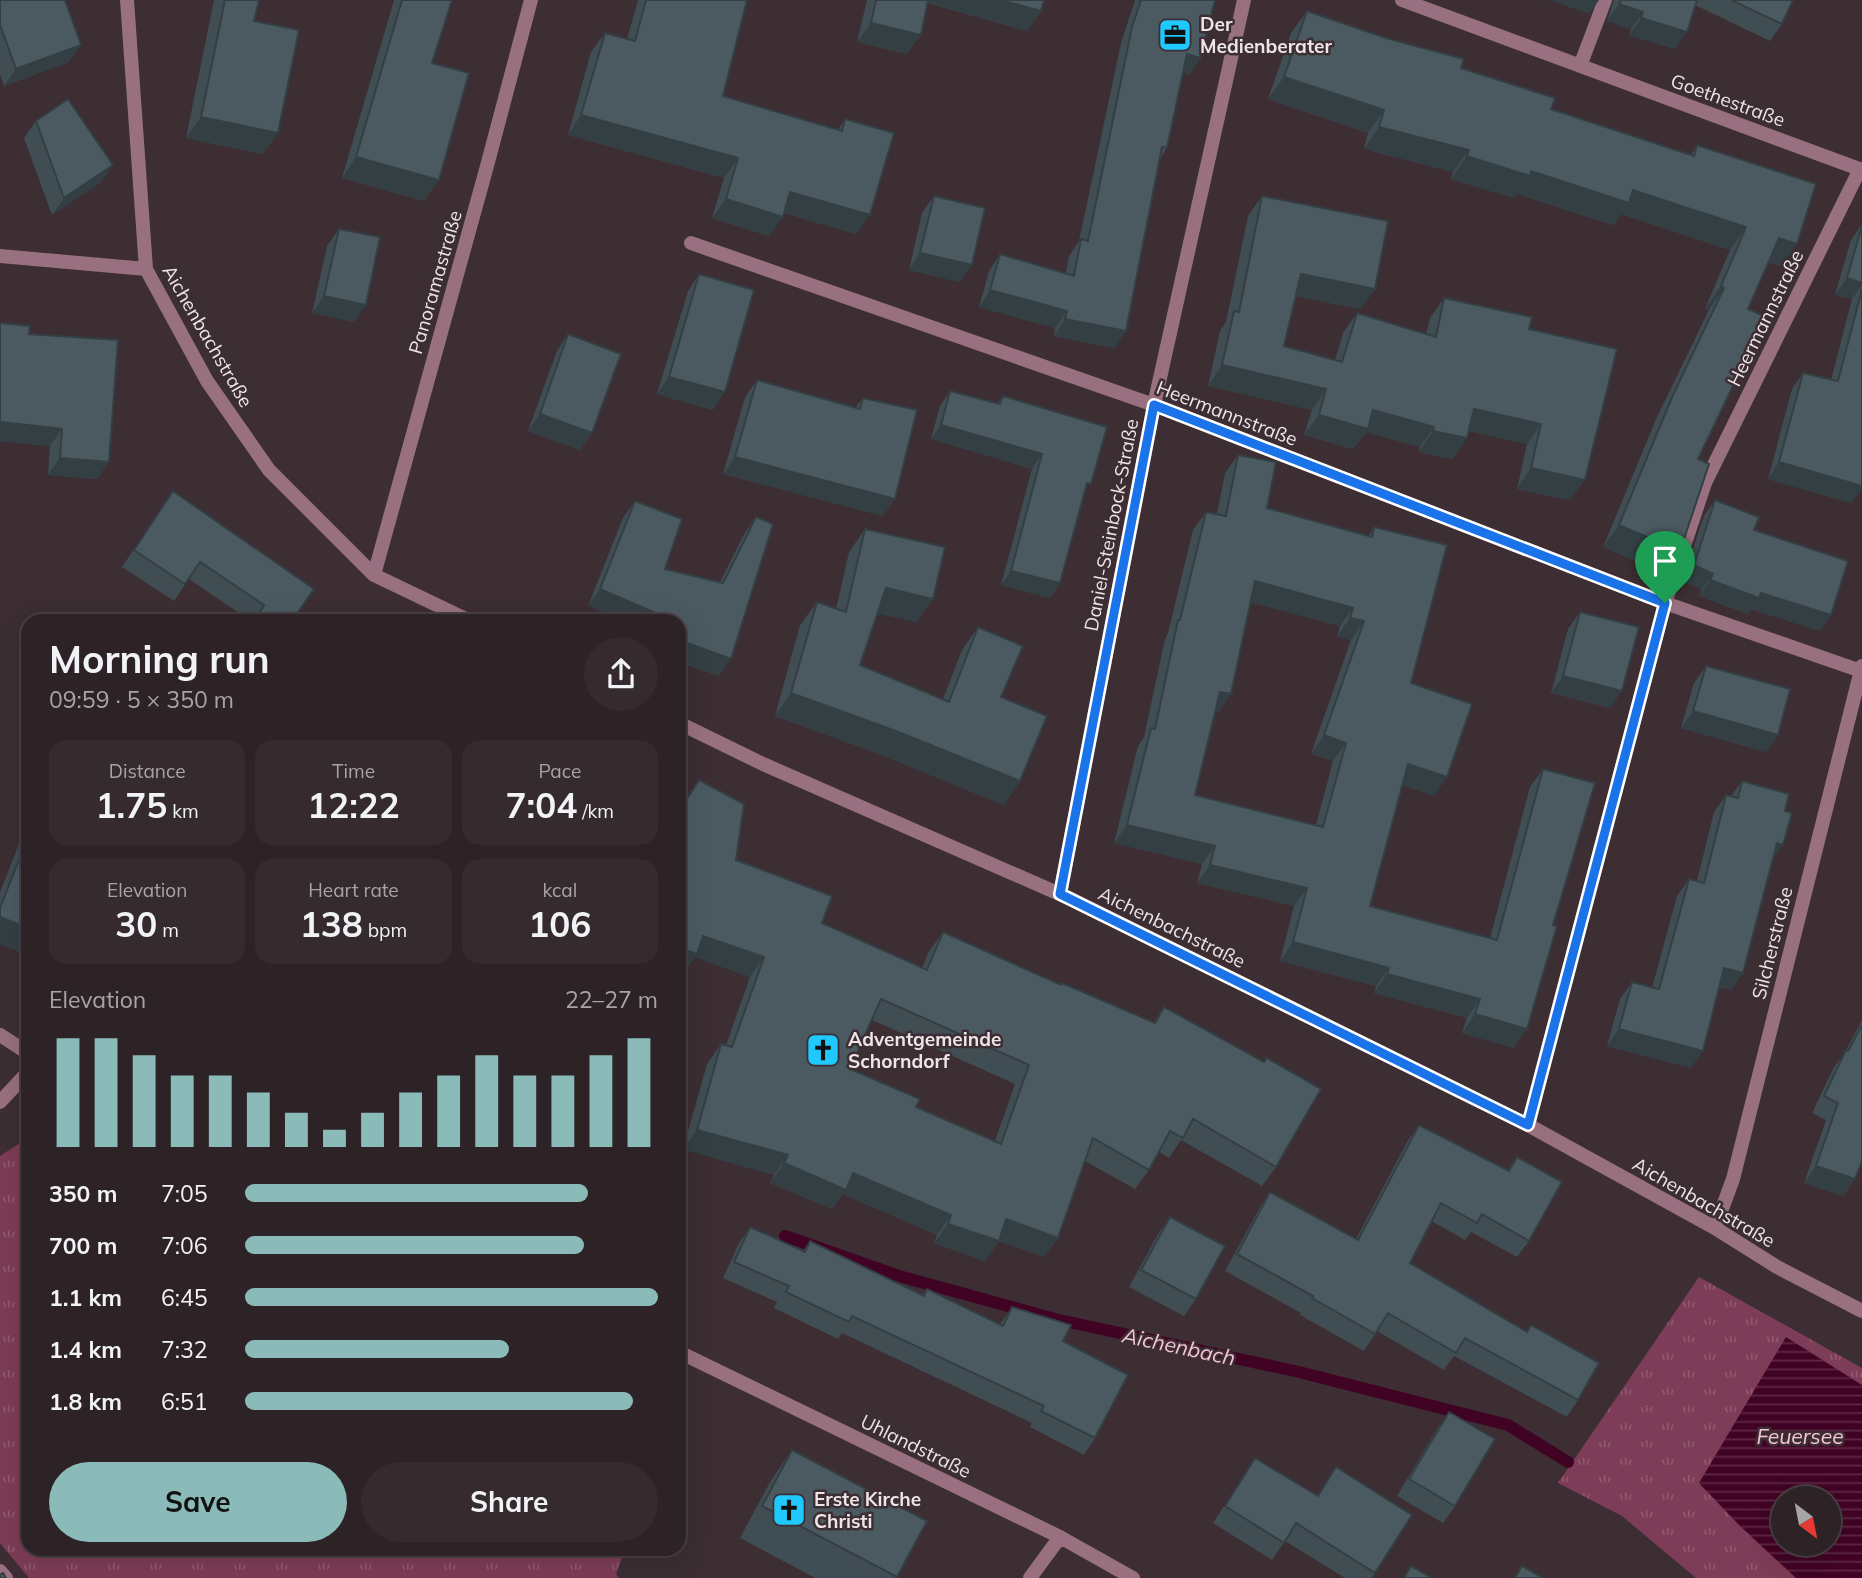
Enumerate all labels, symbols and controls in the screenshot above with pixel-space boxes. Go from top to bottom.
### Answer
place label: Der Medienberater [1200,12,1332,58]
office icon: Der Medienberater [1156,16,1194,54]
street label: Goethestraße [1668,68,1788,132]
street label: Panoramastraße [403,207,467,357]
street label: Heermannstraße [1722,246,1808,390]
street label: Aichenbachstraße [158,261,258,411]
street label: Heermannstraße [1153,375,1301,451]
street label: Daniel-Steinbock-Straße [1079,417,1143,633]
pin [1635,531,1695,603]
icon: arrive [1646,542,1684,580]
text: Morning run [49,635,270,683]
button: share [584,637,658,711]
text: 09:59 · 5 × 350 m [49,685,234,714]
text: Distance [109,759,186,783]
text: Time [332,759,375,783]
text: Pace [538,759,581,783]
text: 1.75 [96,783,167,827]
text: 12:22 [307,783,400,827]
text: 7:04 [506,783,577,827]
text: km [167,799,199,823]
text: /km [577,799,614,823]
text: Elevation [107,878,187,902]
text: Heart rate [308,878,399,902]
text: kcal [542,878,577,902]
street label: Aichenbachstraße [1095,881,1249,973]
street label: Silcherstraße [1746,884,1798,1002]
text: 30 [115,902,157,946]
text: 138 [300,902,363,946]
text: 106 [528,902,591,946]
text: m [157,918,179,942]
text: bpm [363,918,407,942]
text: Elevation [49,985,146,1014]
text: 22–27 m [565,985,658,1014]
place label: Adventgemeinde Schorndorf [848,1027,1001,1073]
church icon: Adventgemeinde Schorndorf [804,1031,842,1069]
street label: Aichenbachstraße [1629,1152,1779,1252]
text: 350 m [49,1179,117,1208]
text: 7:05 [161,1179,208,1208]
text: 700 m [49,1231,117,1260]
text: 7:06 [161,1231,208,1260]
text: 1.1 km [49,1283,122,1312]
text: 6:45 [161,1283,208,1312]
water label: Aichenbach [1119,1321,1238,1371]
text: 1.4 km [49,1335,122,1364]
text: 7:32 [161,1335,208,1364]
text: 1.8 km [49,1387,122,1416]
text: 6:51 [161,1387,208,1416]
street label: Uhlandstraße [857,1409,975,1483]
water label: Feuersee [1756,1423,1844,1449]
button: Save [49,1462,347,1542]
button: Share [361,1462,658,1542]
north arrow [1771,1486,1841,1556]
map controls [1771,1486,1841,1556]
place label: Erste Kirche Christi [814,1487,921,1533]
church icon: Erste Kirche Christi [770,1491,808,1529]

